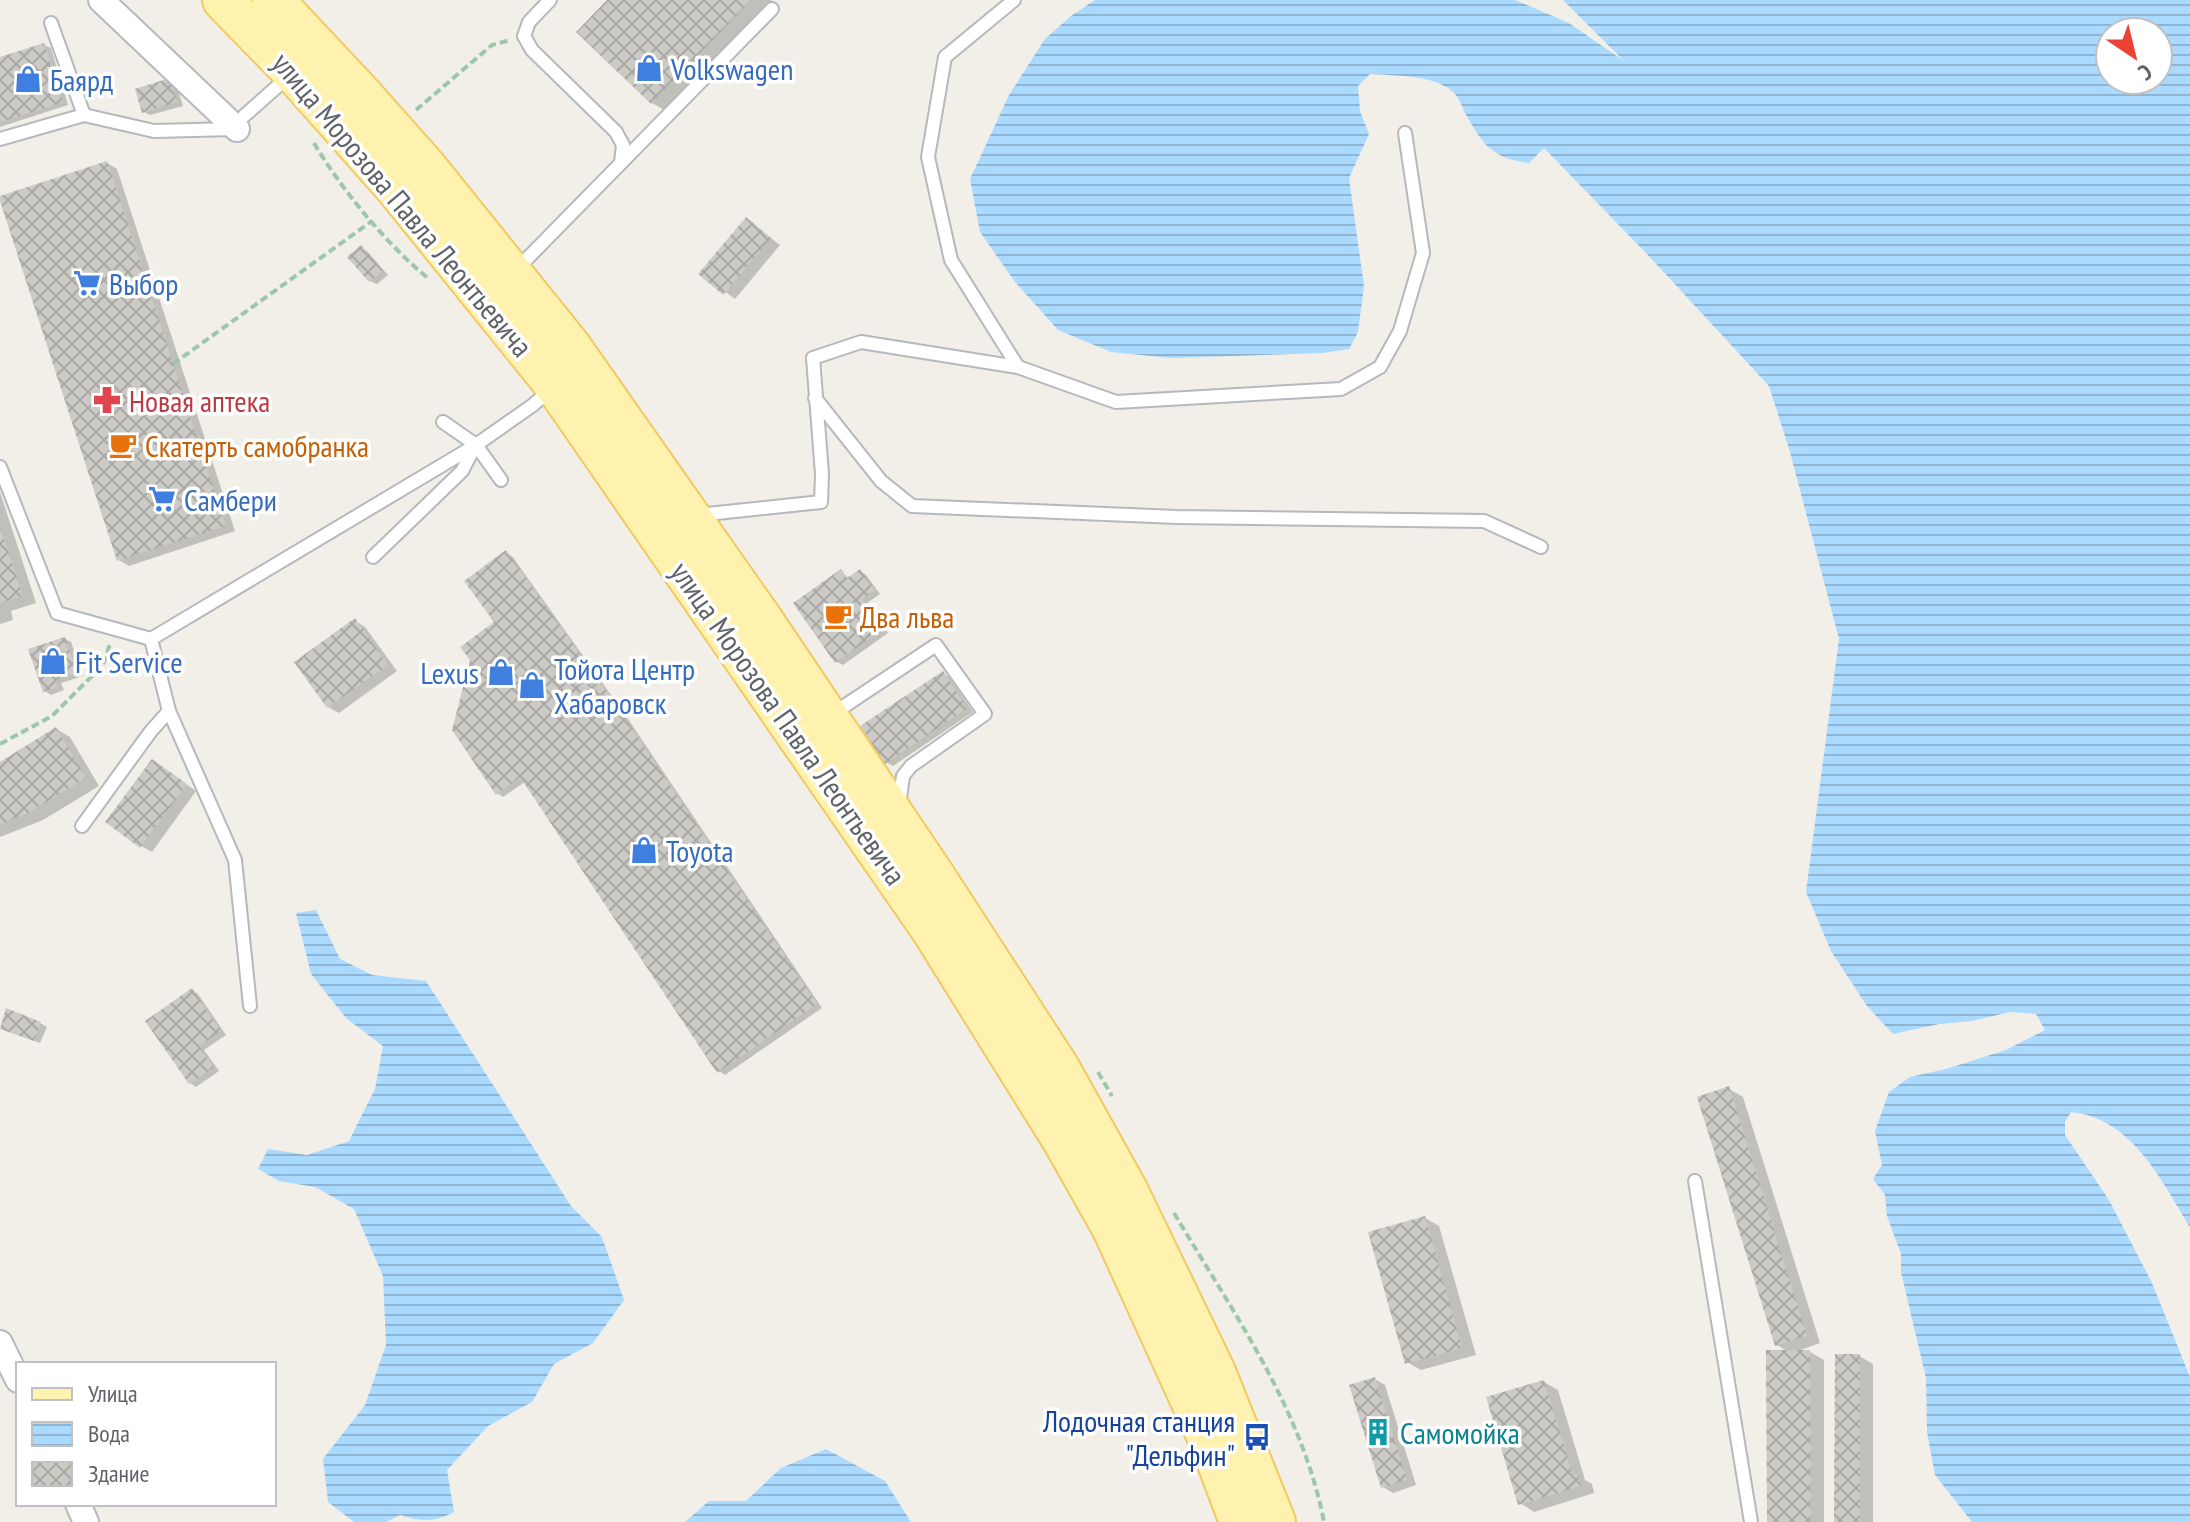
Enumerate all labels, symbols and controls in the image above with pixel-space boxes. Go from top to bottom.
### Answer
north arrow [2094,16,2174,96]
street label: улица Морозова Павла Леонтьевича [264,44,542,364]
place label: Volkswagen [670,49,793,88]
shop icon: Volkswagen [634,53,664,83]
text: С [2133,58,2158,87]
place label: Баярд [50,60,113,99]
shop icon: Баярд [13,64,43,94]
place label: Выбор [109,264,178,303]
supermarket icon: Выбор [72,268,102,298]
place label: Новая аптека [129,381,270,420]
pharmacy icon: Новая аптека [92,385,122,415]
place label: Скатерть самобранка [145,426,369,465]
cafe icon: Скатерть самобранка [108,430,138,460]
place label: Самбери [184,480,277,519]
supermarket icon: Самбери [147,484,177,514]
street label: улица Морозова Павла Леонтьевича [662,554,916,892]
place label: Два льва [860,597,954,636]
cafe icon: Два льва [823,601,853,631]
place label: Fit Service [75,642,183,681]
shop icon: Fit Service [38,646,68,676]
place label: Тойота Центр Хабаровск [554,649,695,722]
place label: Lexus [421,653,479,692]
shop icon: Lexus [486,657,516,687]
shop icon: Тойота Центр Хабаровск [517,670,547,700]
place label: Toyota [666,831,733,870]
shop icon: Toyota [629,835,659,865]
legend [16,1362,276,1506]
text: Улица [88,1378,138,1409]
place label: Лодочная станция "Дельфин" [1042,1401,1235,1474]
place label: Самомойка [1400,1413,1520,1452]
building icon: Самомойка [1363,1417,1393,1447]
text: Вода [88,1418,130,1449]
bus stop icon: Лодочная станция "Дельфин" [1242,1422,1272,1452]
text: Здание [88,1458,149,1489]

